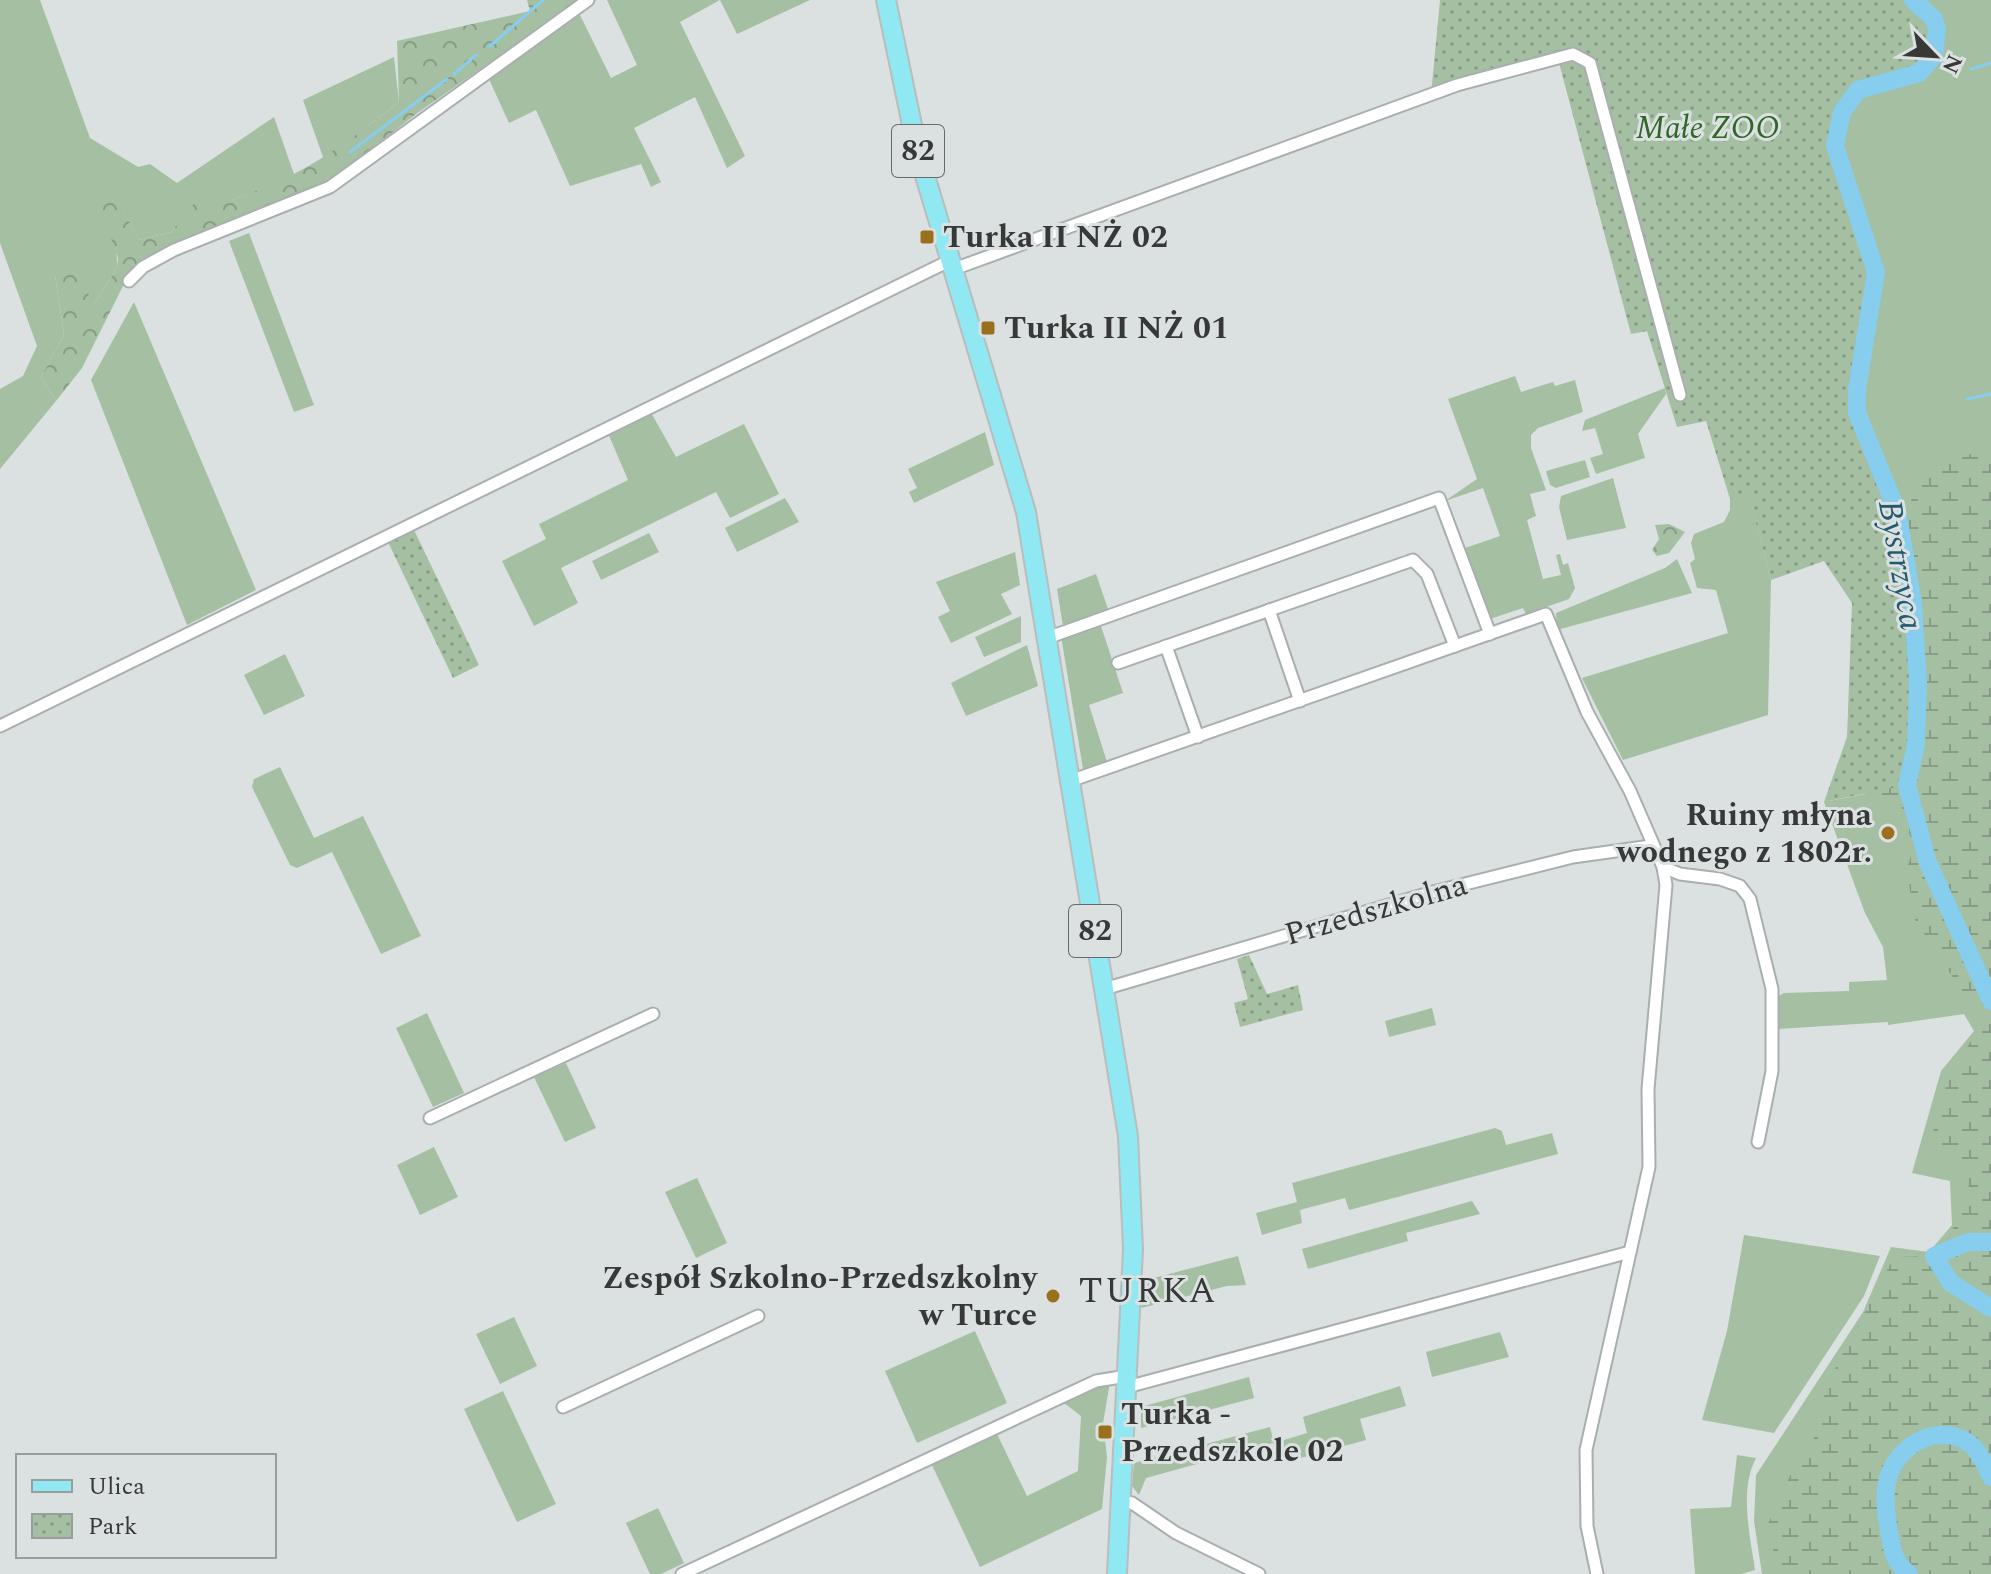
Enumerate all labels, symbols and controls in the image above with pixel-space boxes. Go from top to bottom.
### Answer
north arrow [1895,16,1975,96]
text: N [1933,49,1971,79]
park label: Małe ZOO [1636,104,1780,153]
road number: 82 [892,125,944,177]
place label: Turka II NŻ 02 [943,213,1168,262]
marker: Turka II NŻ 02 [918,228,936,246]
place label: Turka II NŻ 01 [1004,304,1229,353]
marker: Turka II NŻ 01 [979,319,997,337]
water label: Bystrzyca [1863,496,1937,634]
place label: Ruiny młyna wodnego z 1802r. [1615,791,1873,877]
marker: Ruiny młyna wodnego z 1802r. [1879,824,1897,842]
street label: Przedszkolna [1279,860,1473,959]
road number: 82 [1069,905,1121,957]
place label: Zespół Szkolno-Przedszkolny w Turce [602,1254,1039,1340]
district label: TURKA [1079,1264,1218,1319]
marker: Zespół Szkolno-Przedszkolny w Turce [1044,1287,1062,1305]
place label: Turka - Przedszkole 02 [1121,1390,1343,1476]
marker: Turka - Przedszkole 02 [1096,1423,1114,1441]
legend [16,1454,276,1558]
text: Ulica [88,1469,145,1505]
text: Park [88,1509,138,1545]

